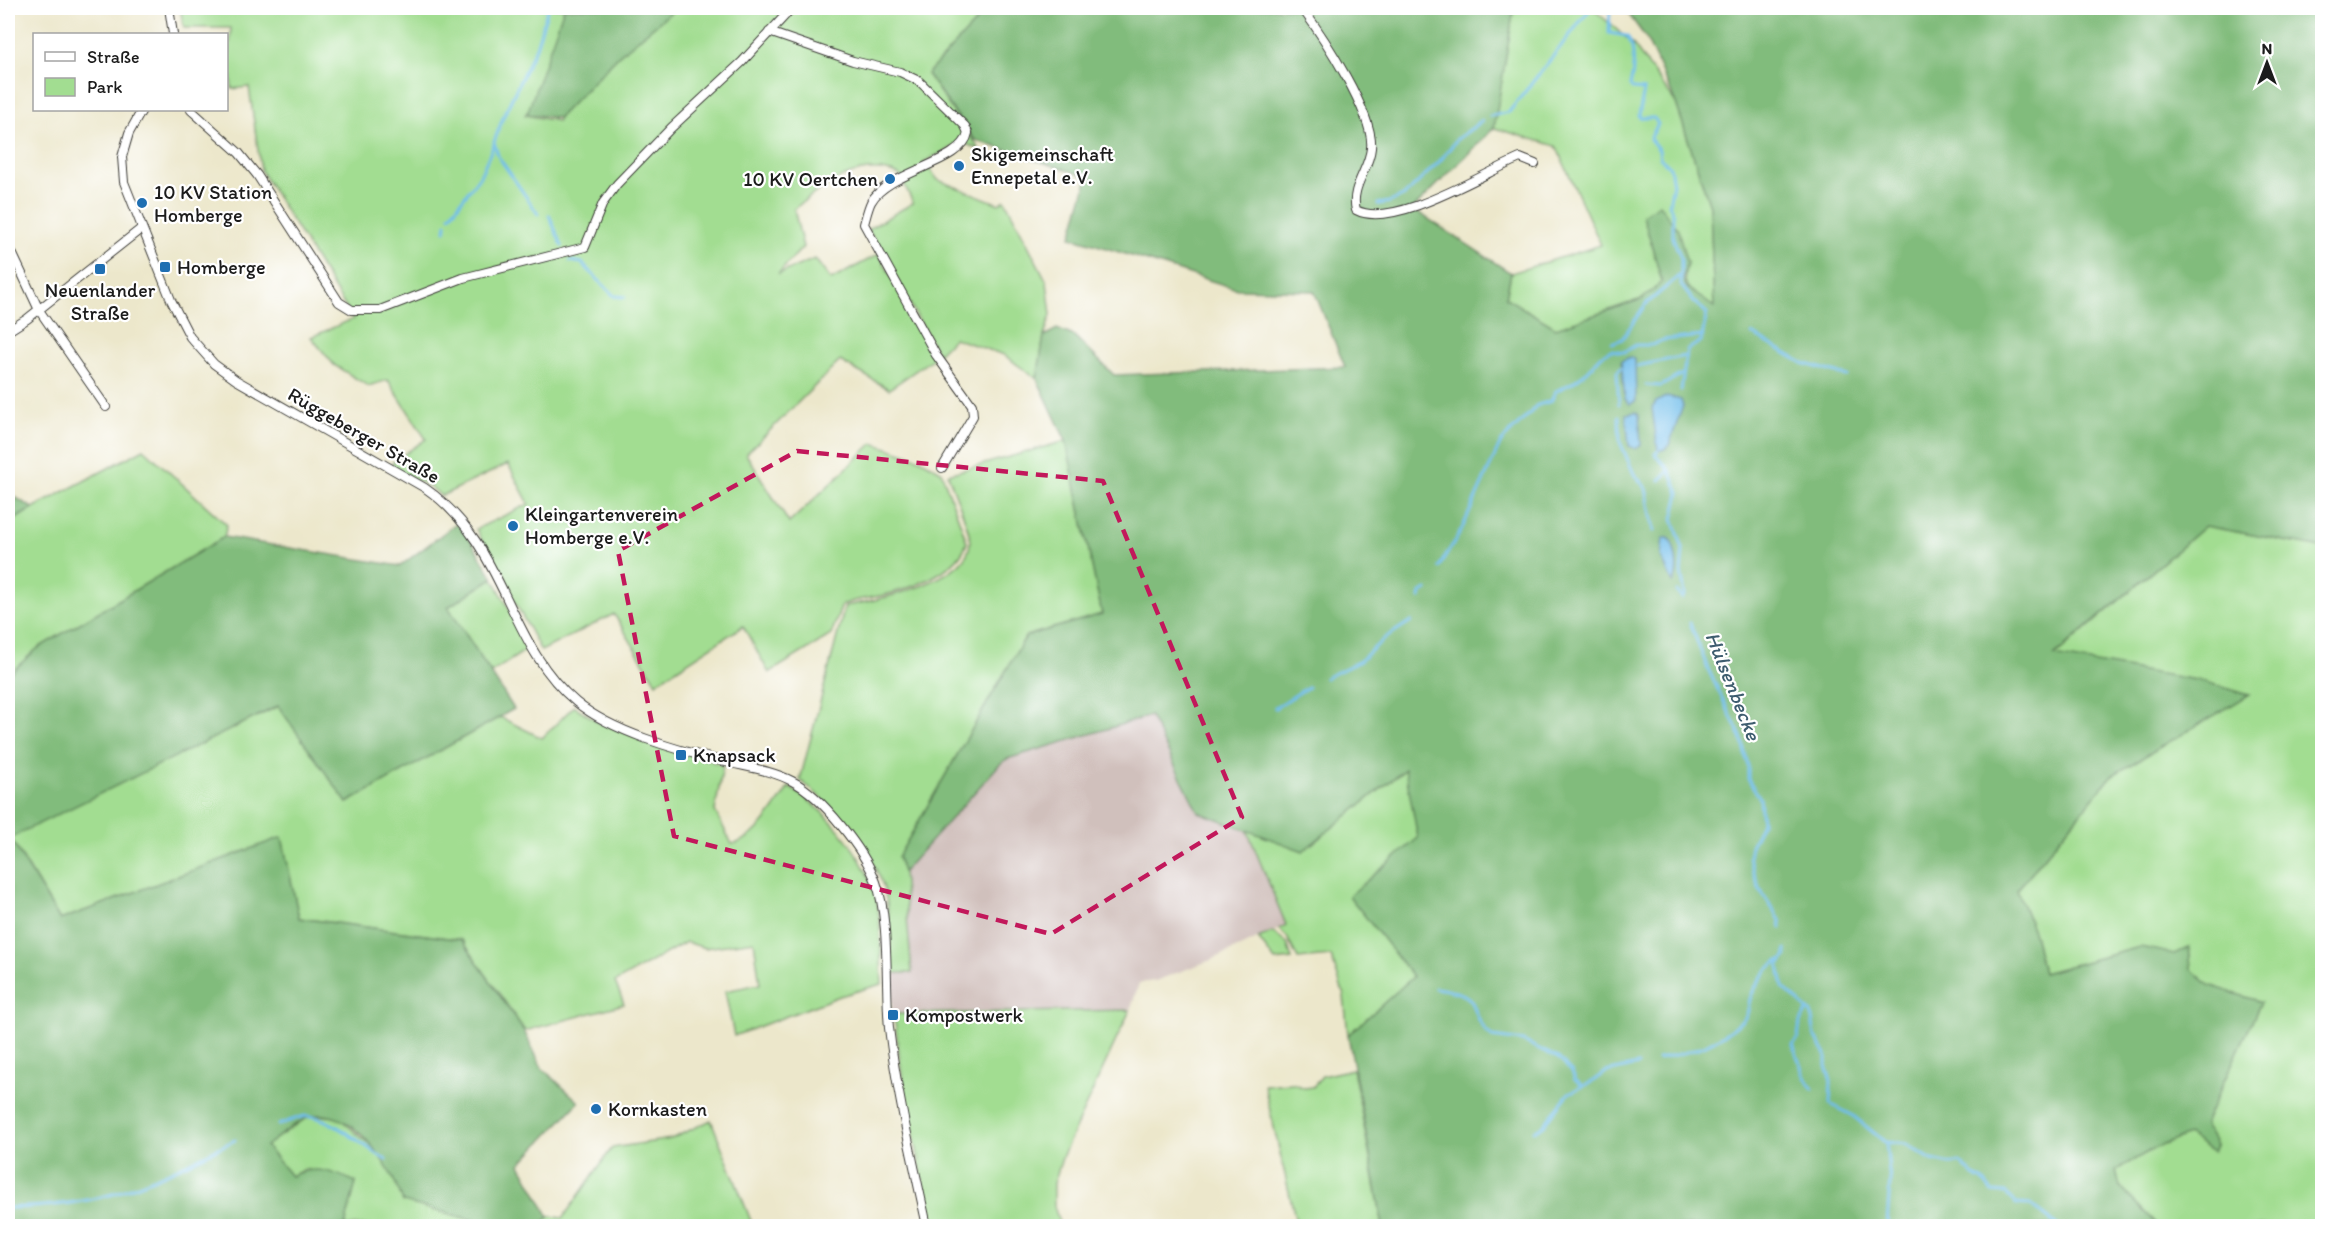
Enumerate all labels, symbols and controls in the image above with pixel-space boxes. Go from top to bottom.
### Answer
legend [33,33,228,111]
north arrow [2237,33,2297,93]
text: N [2262,39,2272,58]
text: Straße [87,46,140,68]
text: Park [87,76,122,98]
place label: Skigemeinschaft Ennepetal e.V. [971,142,1114,189]
marker: Skigemeinschaft Ennepetal e.V. [952,159,966,173]
place label: 10 KV Oertchen [743,167,878,191]
marker: 10 KV Oertchen [883,172,897,186]
place label: 10 KV Station Homberge [154,180,272,227]
marker: 10 KV Station Homberge [135,196,149,210]
place label: Homberge [177,255,266,279]
marker: Homberge [158,260,172,274]
marker: Neuenlander Straße [93,262,107,276]
place label: Neuenlander Straße [45,278,156,325]
street label: Rüggeberger Straße [284,382,444,488]
place label: Kleingartenverein Homberge e.V. [525,502,678,549]
marker: Kleingartenverein Homberge e.V. [506,519,520,533]
water label: Hülsenbecke [1700,628,1767,745]
place label: Knapsack [693,743,776,767]
marker: Knapsack [674,748,688,762]
place label: Kompostwerk [905,1003,1023,1027]
marker: Kompostwerk [886,1008,900,1022]
place label: Kornkasten [608,1097,707,1121]
marker: Kornkasten [589,1102,603,1116]

